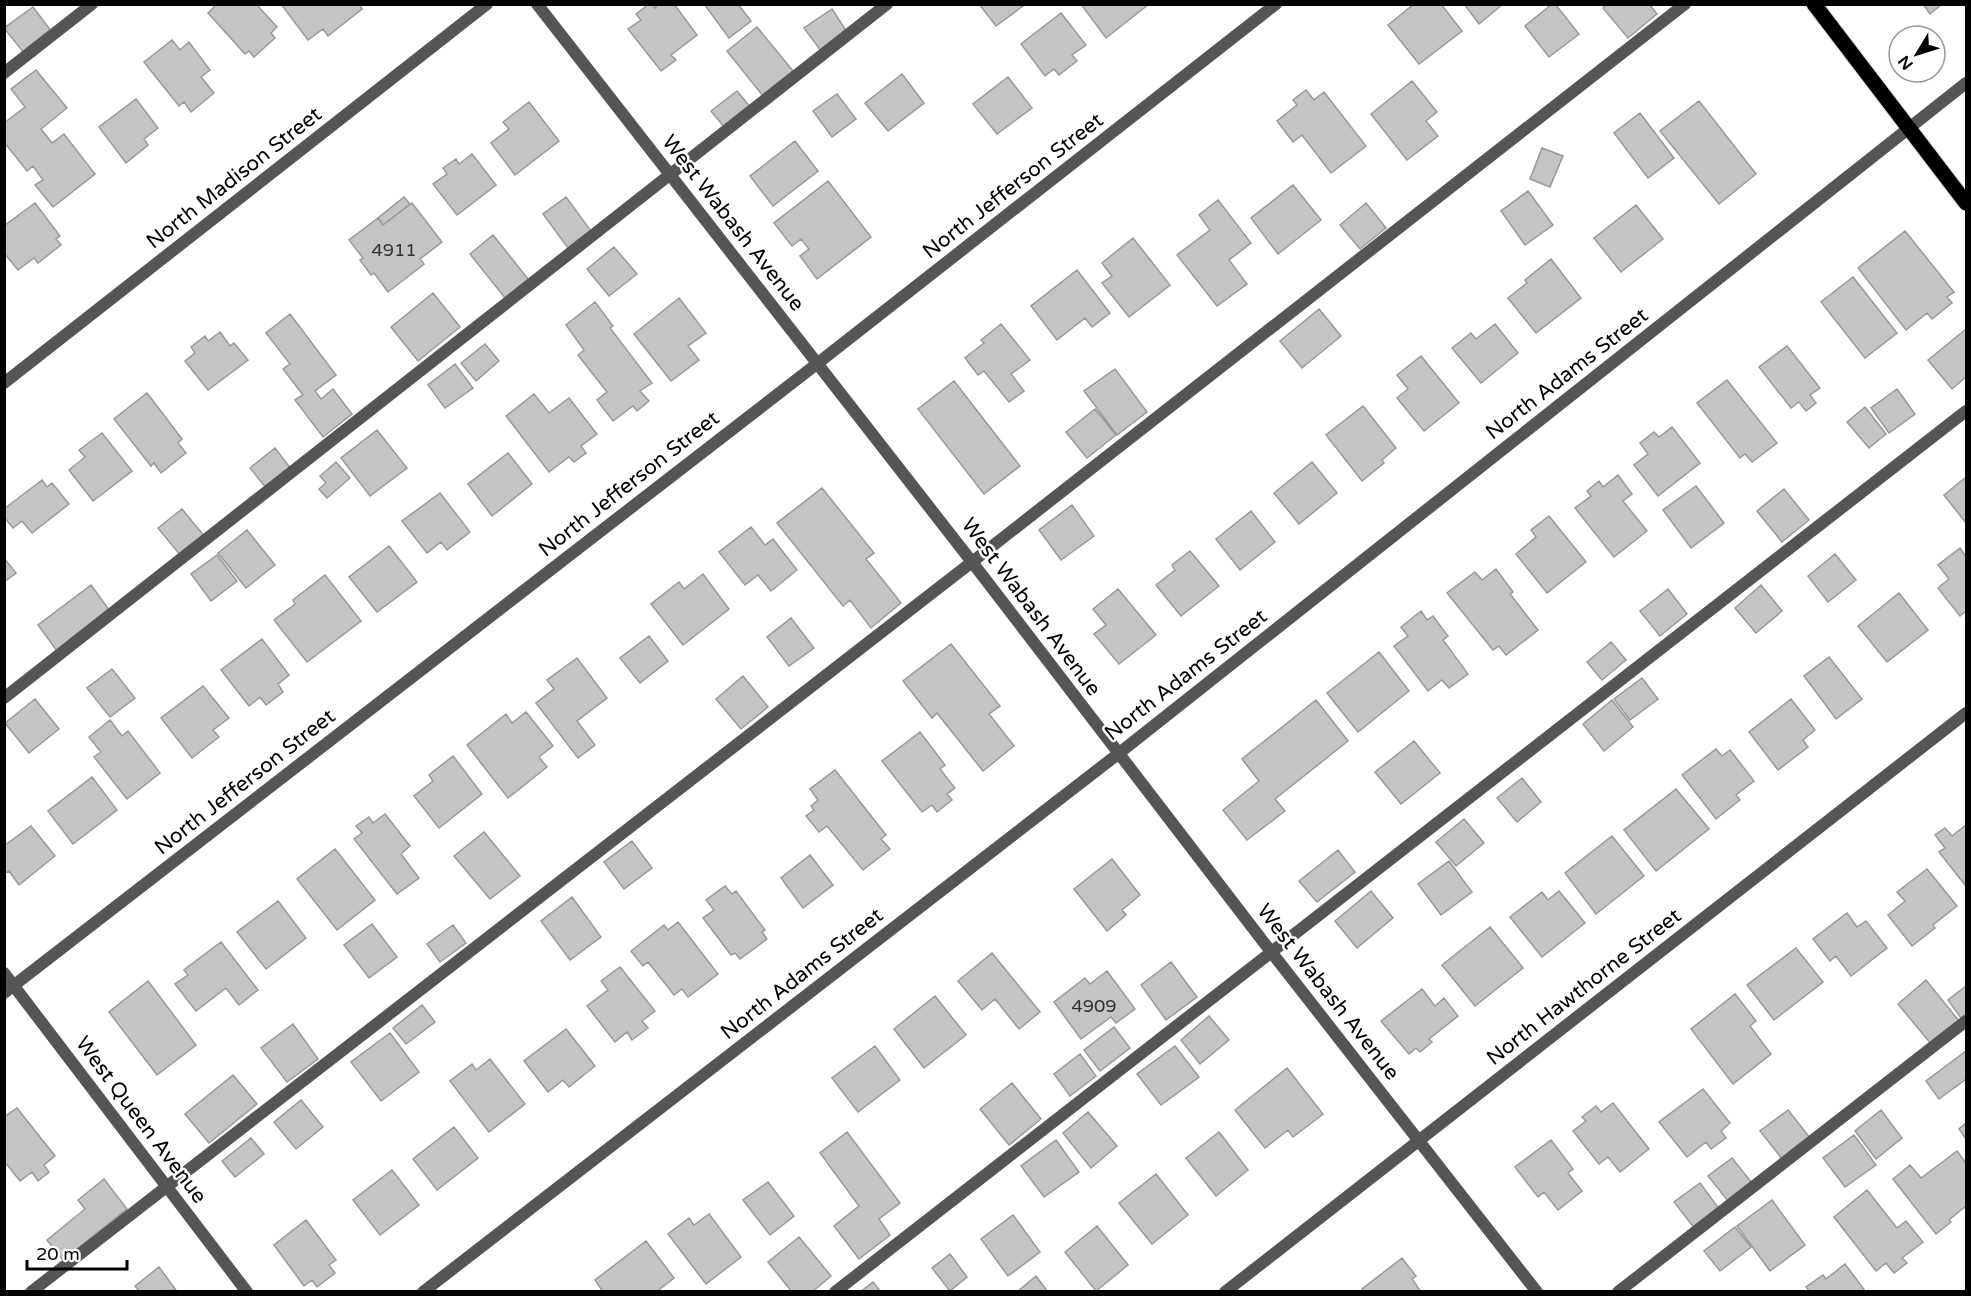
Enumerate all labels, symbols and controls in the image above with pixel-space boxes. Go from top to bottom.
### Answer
north arrow [1887,24,1947,84]
text: N [1894,51,1918,74]
street label: North Madison Street [141,102,327,254]
street label: North Jefferson Street [918,108,1108,264]
street label: West Wabash Avenue [657,130,810,316]
house number: 4911 [371,239,417,261]
street label: North Adams Street [1481,303,1653,445]
street label: North Jefferson Street [534,406,724,562]
street label: West Wabash Avenue [956,513,1106,701]
street label: North Adams Street [1100,604,1272,746]
street label: North Jefferson Street [150,704,340,860]
street label: West Wabash Avenue [1252,899,1405,1085]
street label: North Adams Street [716,903,888,1045]
street label: North Hawthorne Street [1482,903,1686,1071]
house number: 4909 [1071,995,1117,1017]
street label: West Queen Avenue [70,1032,212,1208]
scale bar [27,1233,128,1271]
text: 20 m [36,1243,80,1265]

